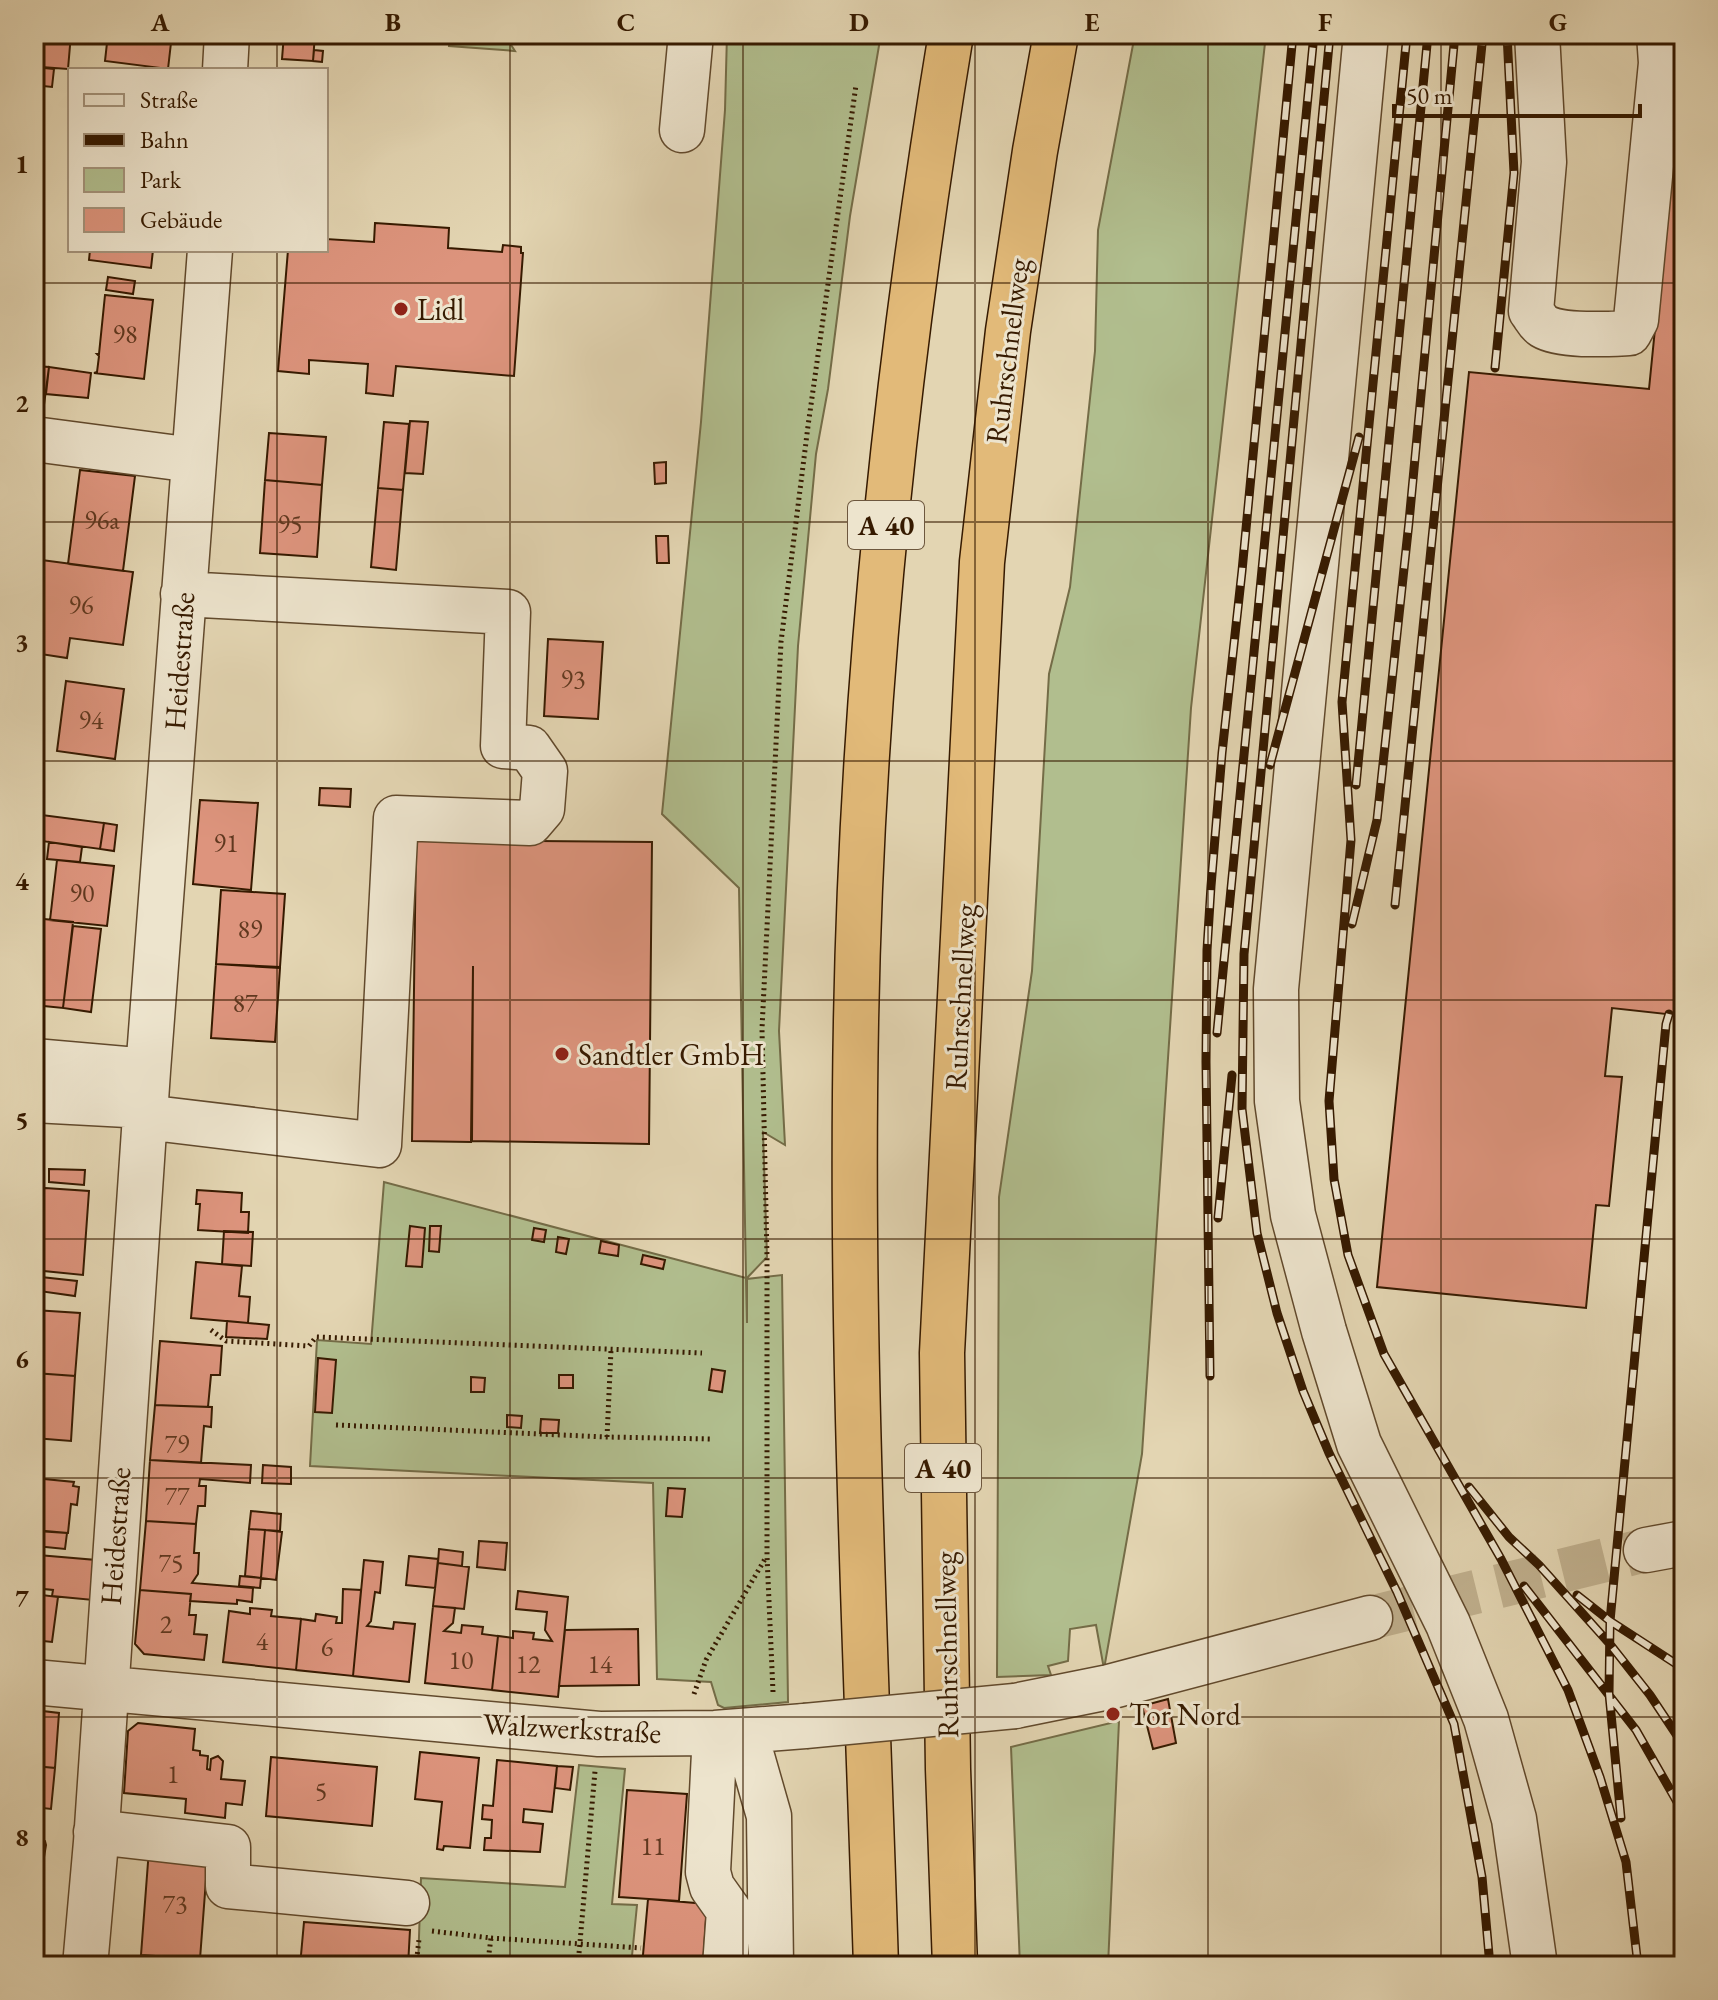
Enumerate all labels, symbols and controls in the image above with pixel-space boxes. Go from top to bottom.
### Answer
text: A [150,5,170,39]
text: B [385,5,401,39]
text: C [617,5,635,39]
text: D [849,5,869,39]
text: E [1085,5,1100,39]
text: F [1318,5,1332,39]
text: G [1549,5,1568,39]
legend [68,68,328,252]
scale bar [1394,68,1640,118]
text: 50 m [1406,80,1453,111]
text: Straße [140,84,198,115]
text: Bahn [140,124,189,155]
text: 1 [15,147,29,181]
text: Park [140,164,182,195]
text: Gebäude [140,204,222,235]
street label: Ruhrschnellweg [976,255,1038,446]
place label: Lidl [417,290,464,329]
marker: Lidl [392,300,410,318]
house number: 98 [113,317,137,351]
text: 2 [15,386,29,420]
road number: A 40 [848,501,924,549]
house number: 96a [84,503,120,537]
house number: 95 [278,507,302,541]
house number: 96 [69,588,93,622]
street label: Heidestraße [155,591,203,731]
text: 3 [15,625,29,659]
house number: 93 [561,662,585,696]
house number: 94 [79,703,104,737]
house number: 91 [214,826,238,860]
text: 4 [15,864,29,898]
house number: 90 [70,876,94,910]
street label: Ruhrschnellweg [936,902,984,1091]
house number: 89 [238,912,263,946]
house number: 87 [233,986,258,1020]
place label: Sandtler GmbH [578,1035,764,1074]
marker: Sandtler GmbH [553,1045,571,1063]
text: 5 [15,1103,29,1137]
text: 6 [15,1342,29,1376]
house number: 79 [165,1427,190,1461]
road number: A 40 [905,1444,981,1492]
street label: Heidestraße [91,1466,139,1606]
house number: 77 [165,1479,190,1513]
house number: 75 [159,1546,183,1580]
street label: Ruhrschnellweg [925,1550,967,1739]
text: 7 [15,1581,29,1615]
house number: 2 [160,1607,173,1641]
house number: 4 [256,1624,269,1658]
house number: 6 [321,1630,333,1664]
house number: 10 [449,1643,473,1677]
house number: 12 [516,1647,541,1681]
house number: 14 [588,1647,613,1681]
place label: Tor Nord [1129,1695,1241,1734]
street label: Walzwerkstraße [482,1704,662,1752]
marker: Tor Nord [1104,1705,1122,1723]
house number: 1 [167,1757,179,1791]
house number: 5 [315,1774,327,1808]
text: 8 [15,1820,29,1854]
house number: 11 [641,1829,665,1863]
house number: 73 [163,1887,187,1921]

